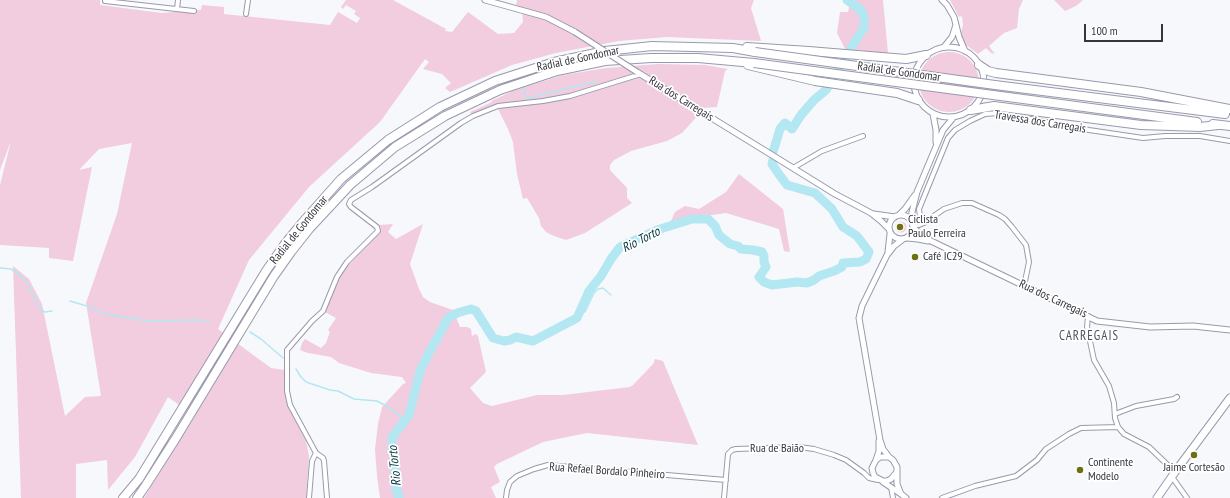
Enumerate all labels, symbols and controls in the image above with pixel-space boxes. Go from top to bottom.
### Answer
scale bar [1086,16,1165,42]
text: 100 m [1091,23,1118,38]
street label: Radial de Gondomar [536,43,620,75]
street label: Radial de Gondomar [856,59,942,85]
street label: Rua dos Carregais [646,73,716,125]
street label: Travessa dos Carregais [993,108,1087,136]
street label: Radial de Gondomar [267,193,331,267]
place label: Ciclista Paulo Ferreira [908,213,966,241]
marker: Ciclista Paulo Ferreira [895,222,905,232]
water label: Rio Torto [619,224,663,256]
place label: Café IC29 [923,250,963,264]
marker: Café IC29 [910,252,920,262]
street label: Rua dos Carregais [1017,277,1089,321]
district label: CARREGAIS [1059,328,1119,344]
street label: Rua de Baião [750,442,804,456]
water label: Rio Torto [385,445,405,487]
marker: Jaime Cortesão [1189,450,1199,460]
place label: Continente Modelo [1088,456,1133,484]
street label: Rua Refael Bordalo Pinheiro [549,460,665,482]
place label: Jaime Cortesão [1163,461,1225,475]
marker: Continente Modelo [1075,465,1085,475]

